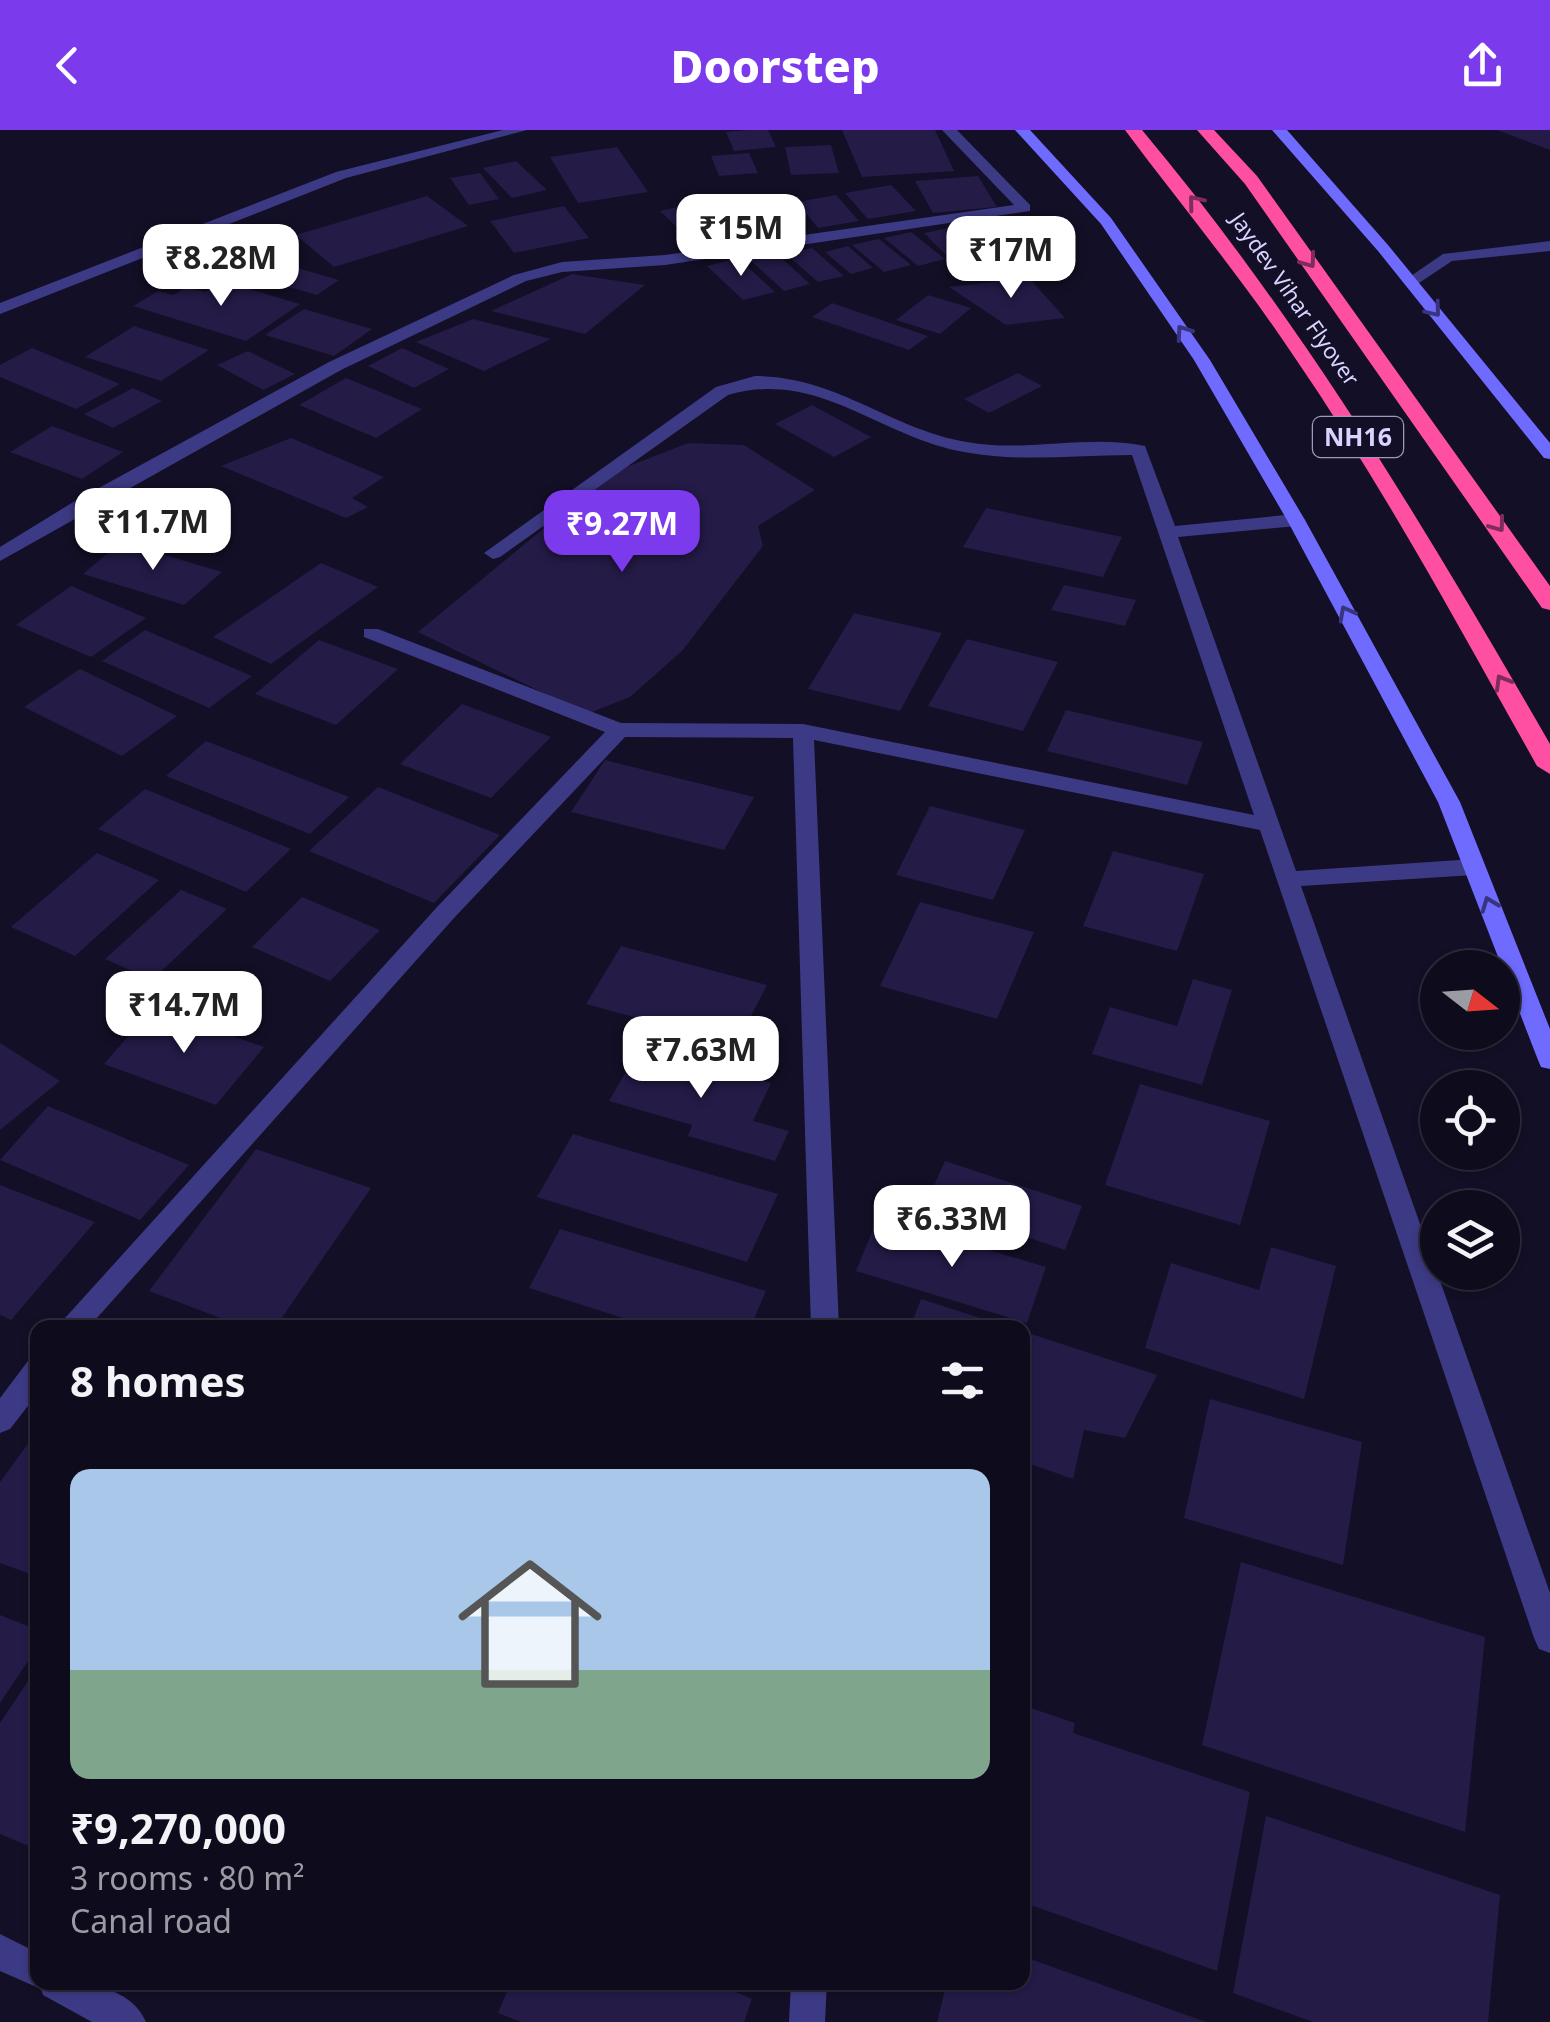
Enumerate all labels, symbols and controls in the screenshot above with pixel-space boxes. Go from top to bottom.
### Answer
text: Doorstep [670,35,880,96]
icon: back [40,38,95,93]
icon: share [1455,38,1510,93]
pin: ₹15M [682,194,800,279]
one-way arrow [1189,195,1207,213]
street label: Jaydev Vihar Flyover [1223,204,1367,391]
text: ₹15M [698,205,784,248]
pin: ₹17M [952,216,1070,301]
pin: ₹8.28M [140,224,302,309]
text: ₹17M [968,227,1054,270]
text: ₹8.28M [165,235,277,278]
one-way arrow [1297,250,1315,268]
one-way arrow [1422,299,1440,317]
one-way arrow [1177,325,1195,344]
road number: NH16 [1313,417,1403,457]
pin: ₹11.7M [72,488,234,573]
pin: ₹9.27M [541,490,703,575]
text: ₹11.7M [97,499,209,542]
text: ₹9.27M [566,501,678,544]
one-way arrow [1486,514,1504,532]
one-way arrow [1339,606,1359,624]
one-way arrow [1495,674,1514,692]
one-way arrow [1480,897,1501,914]
north arrow [1420,950,1520,1050]
map controls [1420,950,1520,1290]
pin: ₹14.7M [103,971,265,1056]
text: ₹14.7M [128,982,240,1025]
pin: ₹7.63M [620,1016,782,1101]
text: ₹7.63M [645,1027,757,1070]
button: locate [1420,1070,1520,1170]
pin: ₹6.33M [871,1185,1033,1270]
button: layers [1420,1190,1520,1290]
text: ₹6.33M [896,1196,1008,1239]
text: 8 homes [70,1352,246,1409]
icon: filters [935,1353,990,1408]
icon: home [440,1534,620,1714]
text: ₹9,270,000 [70,1799,286,1856]
text: 3 rooms · 80 m² [70,1856,304,1899]
text: Canal road [70,1899,232,1942]

